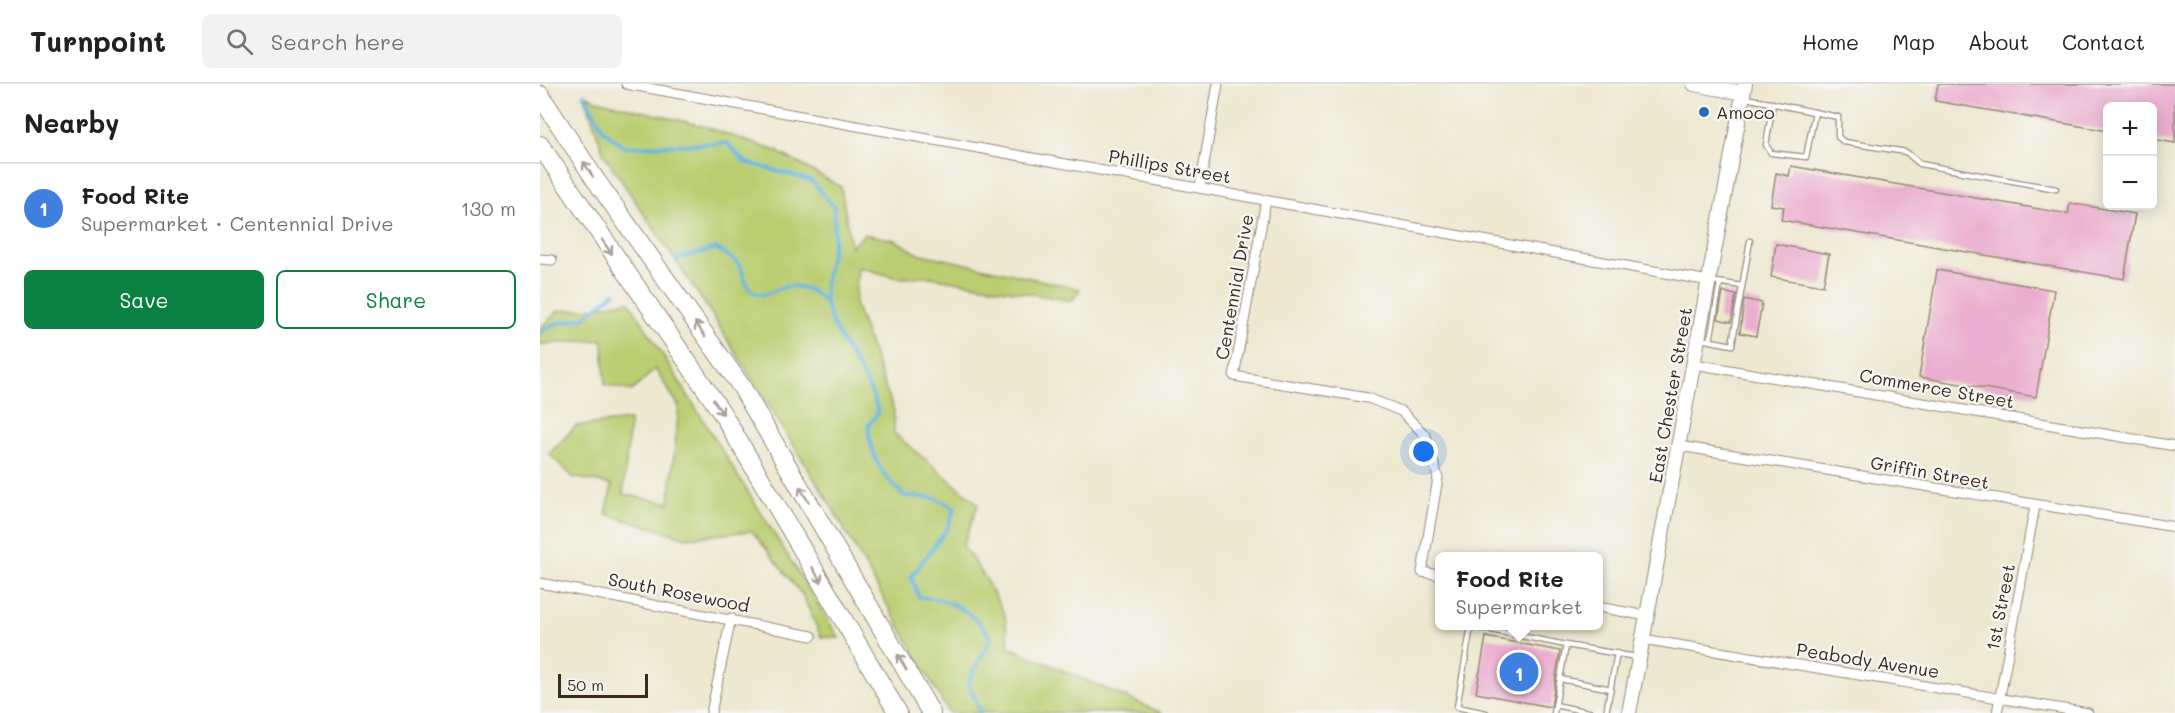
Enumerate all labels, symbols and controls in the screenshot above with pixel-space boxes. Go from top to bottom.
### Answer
search box [202,14,622,68]
text: Turnpoint [30,23,166,59]
icon: search [223,25,256,58]
text: Search here [271,27,405,56]
text: Home [1802,28,1859,55]
text: Map [1892,28,1935,55]
text: About [1968,28,2029,55]
text: Contact [2062,28,2145,55]
place label: Amoco [1716,100,1775,124]
map controls [2103,102,2157,210]
button: + [2103,102,2157,156]
marker: Amoco [1697,105,1711,119]
text: Nearby [24,106,119,140]
street label: Phillips Street [1107,143,1233,189]
button: − [2103,156,2157,210]
one-way arrow [582,161,594,178]
text: Food Rite [81,181,189,210]
text: 1 [39,195,48,221]
text: 130 m [461,195,516,221]
text: Supermarket · Centennial Drive [81,210,394,236]
street label: Centennial Drive [1209,212,1259,362]
one-way arrow [601,238,613,254]
button: Save [24,270,264,329]
button: Share [276,270,516,329]
street label: East Chester Street [1643,305,1697,485]
one-way arrow [694,321,706,337]
street label: Commerce Street [1858,363,2016,413]
one-way arrow [712,399,724,415]
your location [1409,437,1438,466]
street label: Griffin Street [1869,450,1991,494]
one-way arrow [797,486,809,503]
popup [1435,552,1603,630]
street label: 1st Street [1980,562,2020,652]
text: Food Rite [1455,564,1564,593]
one-way arrow [812,566,824,583]
street label: South Rosewood [606,567,752,617]
text: Supermarket [1455,593,1583,619]
street label: Peabody Avenue [1795,637,1941,683]
pin: 1 [1500,650,1538,694]
one-way arrow [895,654,907,671]
scale bar [558,671,648,698]
text: 50 m [567,674,604,695]

